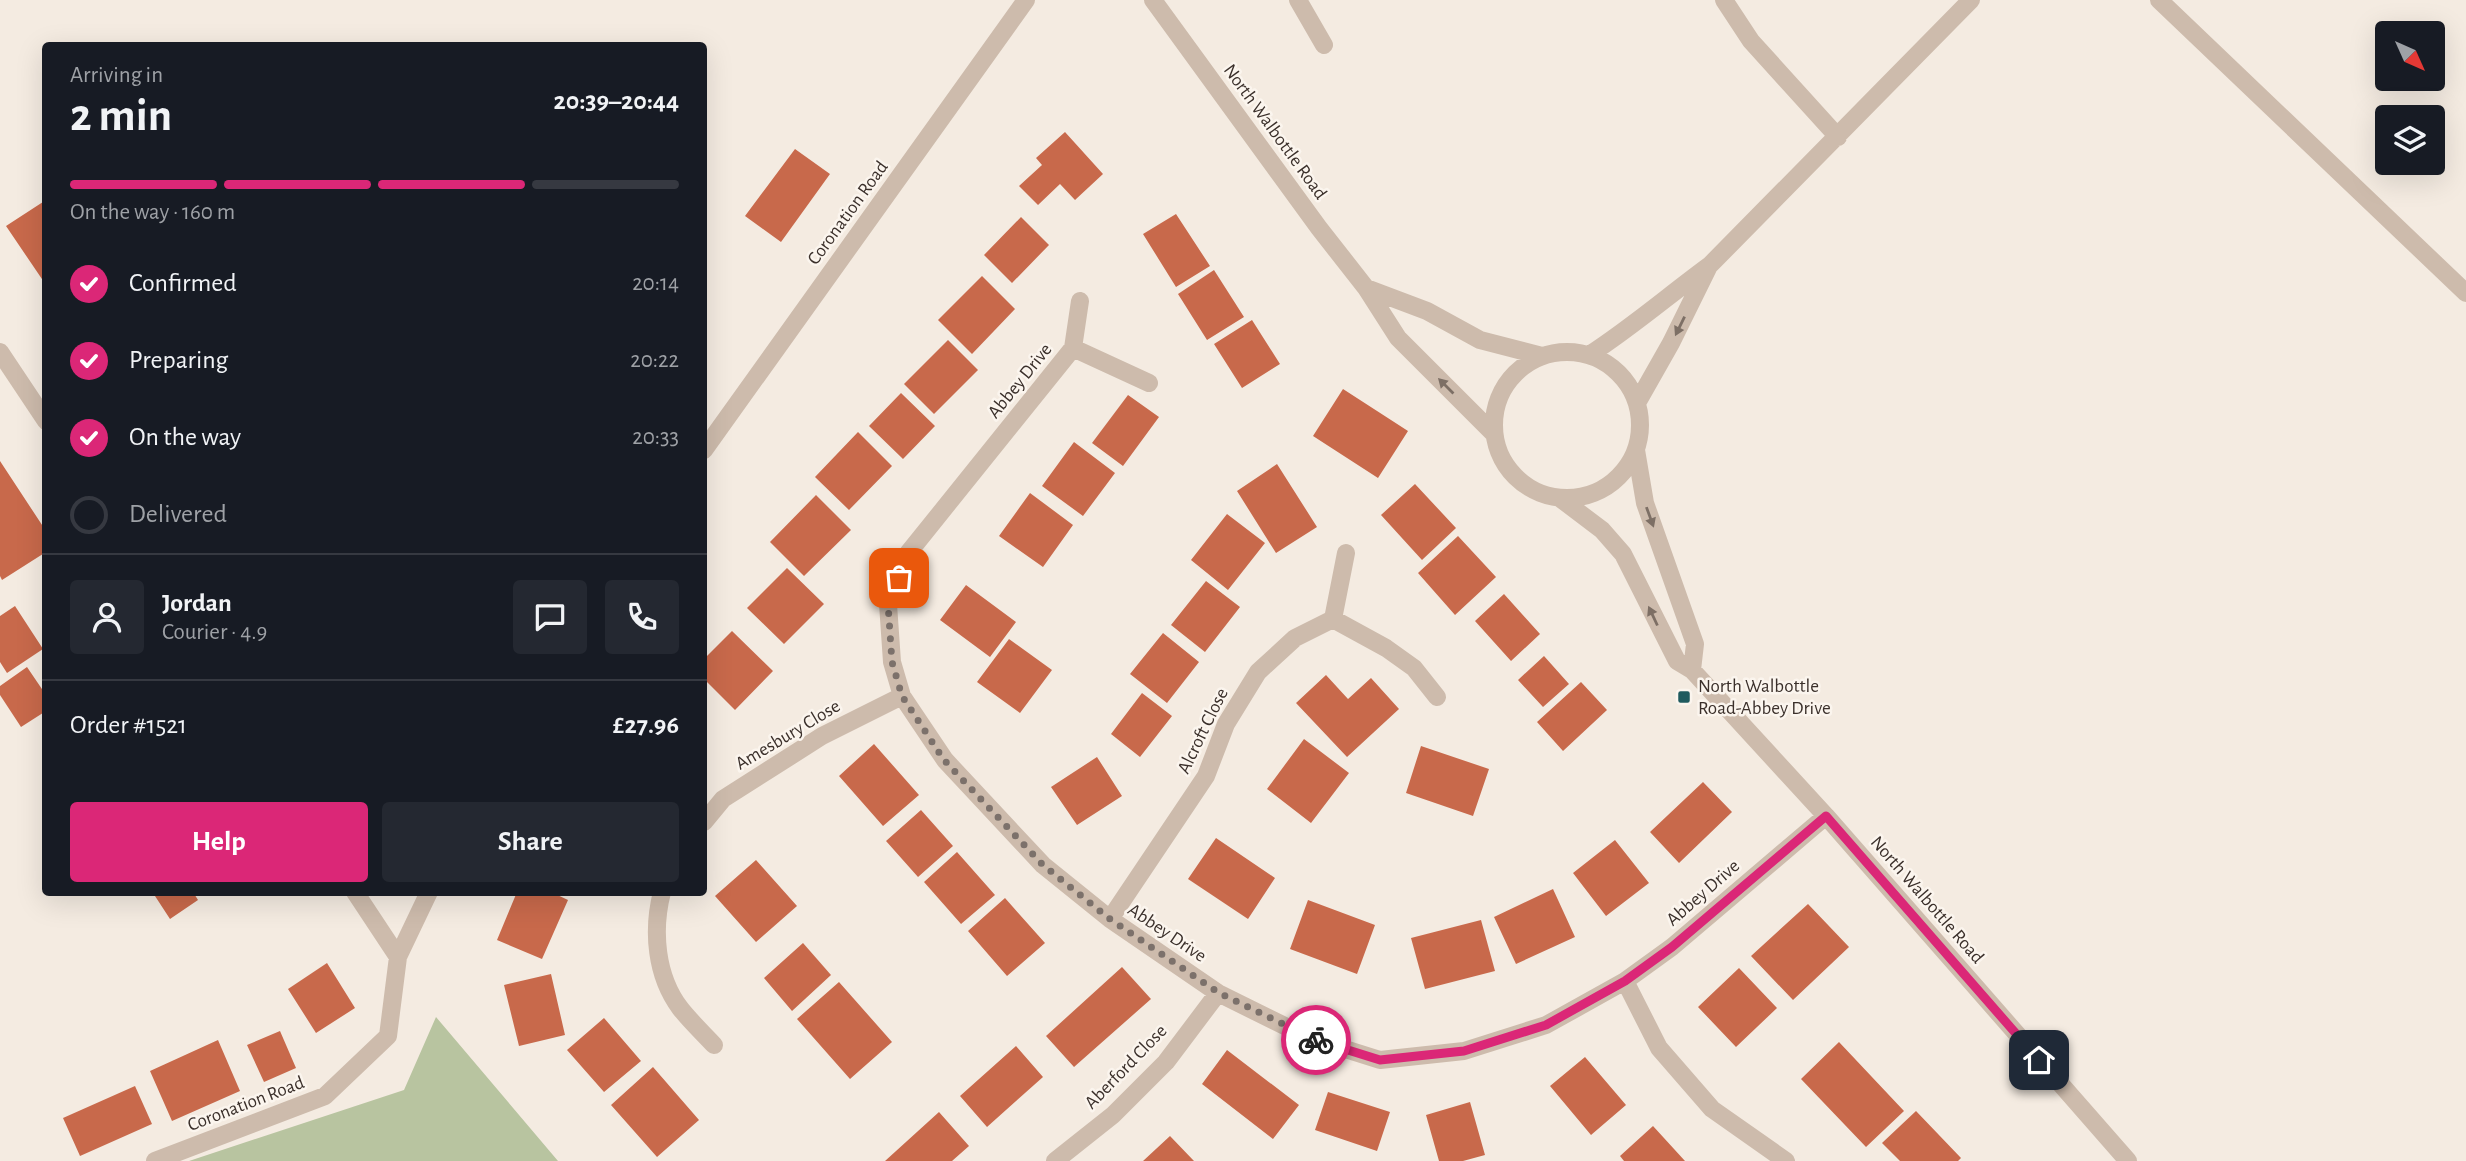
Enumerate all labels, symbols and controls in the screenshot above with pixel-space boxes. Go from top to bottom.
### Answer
north arrow [2375,21,2445,91]
map controls [2375,21,2445,175]
street label: North Walbottle Road [1220,61,1330,203]
text: Arriving in [70,64,163,87]
text: 20:39–20:44 [554,88,679,114]
text: 2 min [70,93,172,139]
button: layers [2375,105,2445,175]
street label: Coronation Road [804,158,892,268]
text: On the way · 160 m [70,201,235,224]
icon: check [70,265,108,303]
text: Confirmed [129,270,237,296]
text: 20:14 [632,272,679,295]
one-way arrow [1674,316,1685,336]
street label: Abbey Drive [984,340,1056,422]
icon: check [70,342,108,380]
text: Preparing [129,347,228,373]
text: 20:22 [630,349,679,372]
one-way arrow [1438,378,1454,394]
icon: check [70,419,108,457]
text: On the way [129,424,241,450]
text: 20:33 [632,426,679,449]
text: Delivered [129,501,227,527]
one-way arrow [1645,506,1656,527]
pin [869,548,929,608]
icon: bag [880,559,918,597]
button: person [70,580,144,654]
button: chat [513,580,587,654]
button: phone [605,580,679,654]
text: Jordan [162,590,232,616]
one-way arrow [1647,606,1658,627]
text: Courier · 4.9 [162,621,267,644]
place label: North Walbottle Road-Abbey Drive [1698,677,1831,718]
street label: Alcroft Close [1174,685,1232,777]
marker: North Walbottle Road-Abbey Drive [1676,689,1692,705]
street label: Amesbury Close [732,696,844,774]
text: Order #1521 [70,712,187,738]
text: £27.96 [613,712,679,738]
button: Help [70,802,368,882]
button: Share [382,802,679,882]
street label: North Walbottle Road [1867,833,1987,967]
street label: Abbey Drive [1663,856,1743,930]
street label: Abbey Drive [1124,900,1210,966]
courier [1281,1005,1351,1075]
street label: Aberford Close [1081,1021,1171,1113]
icon: bike [1297,1021,1335,1059]
pin [2009,1030,2069,1090]
icon: home [2020,1041,2058,1079]
street label: Coronation Road [185,1073,307,1135]

